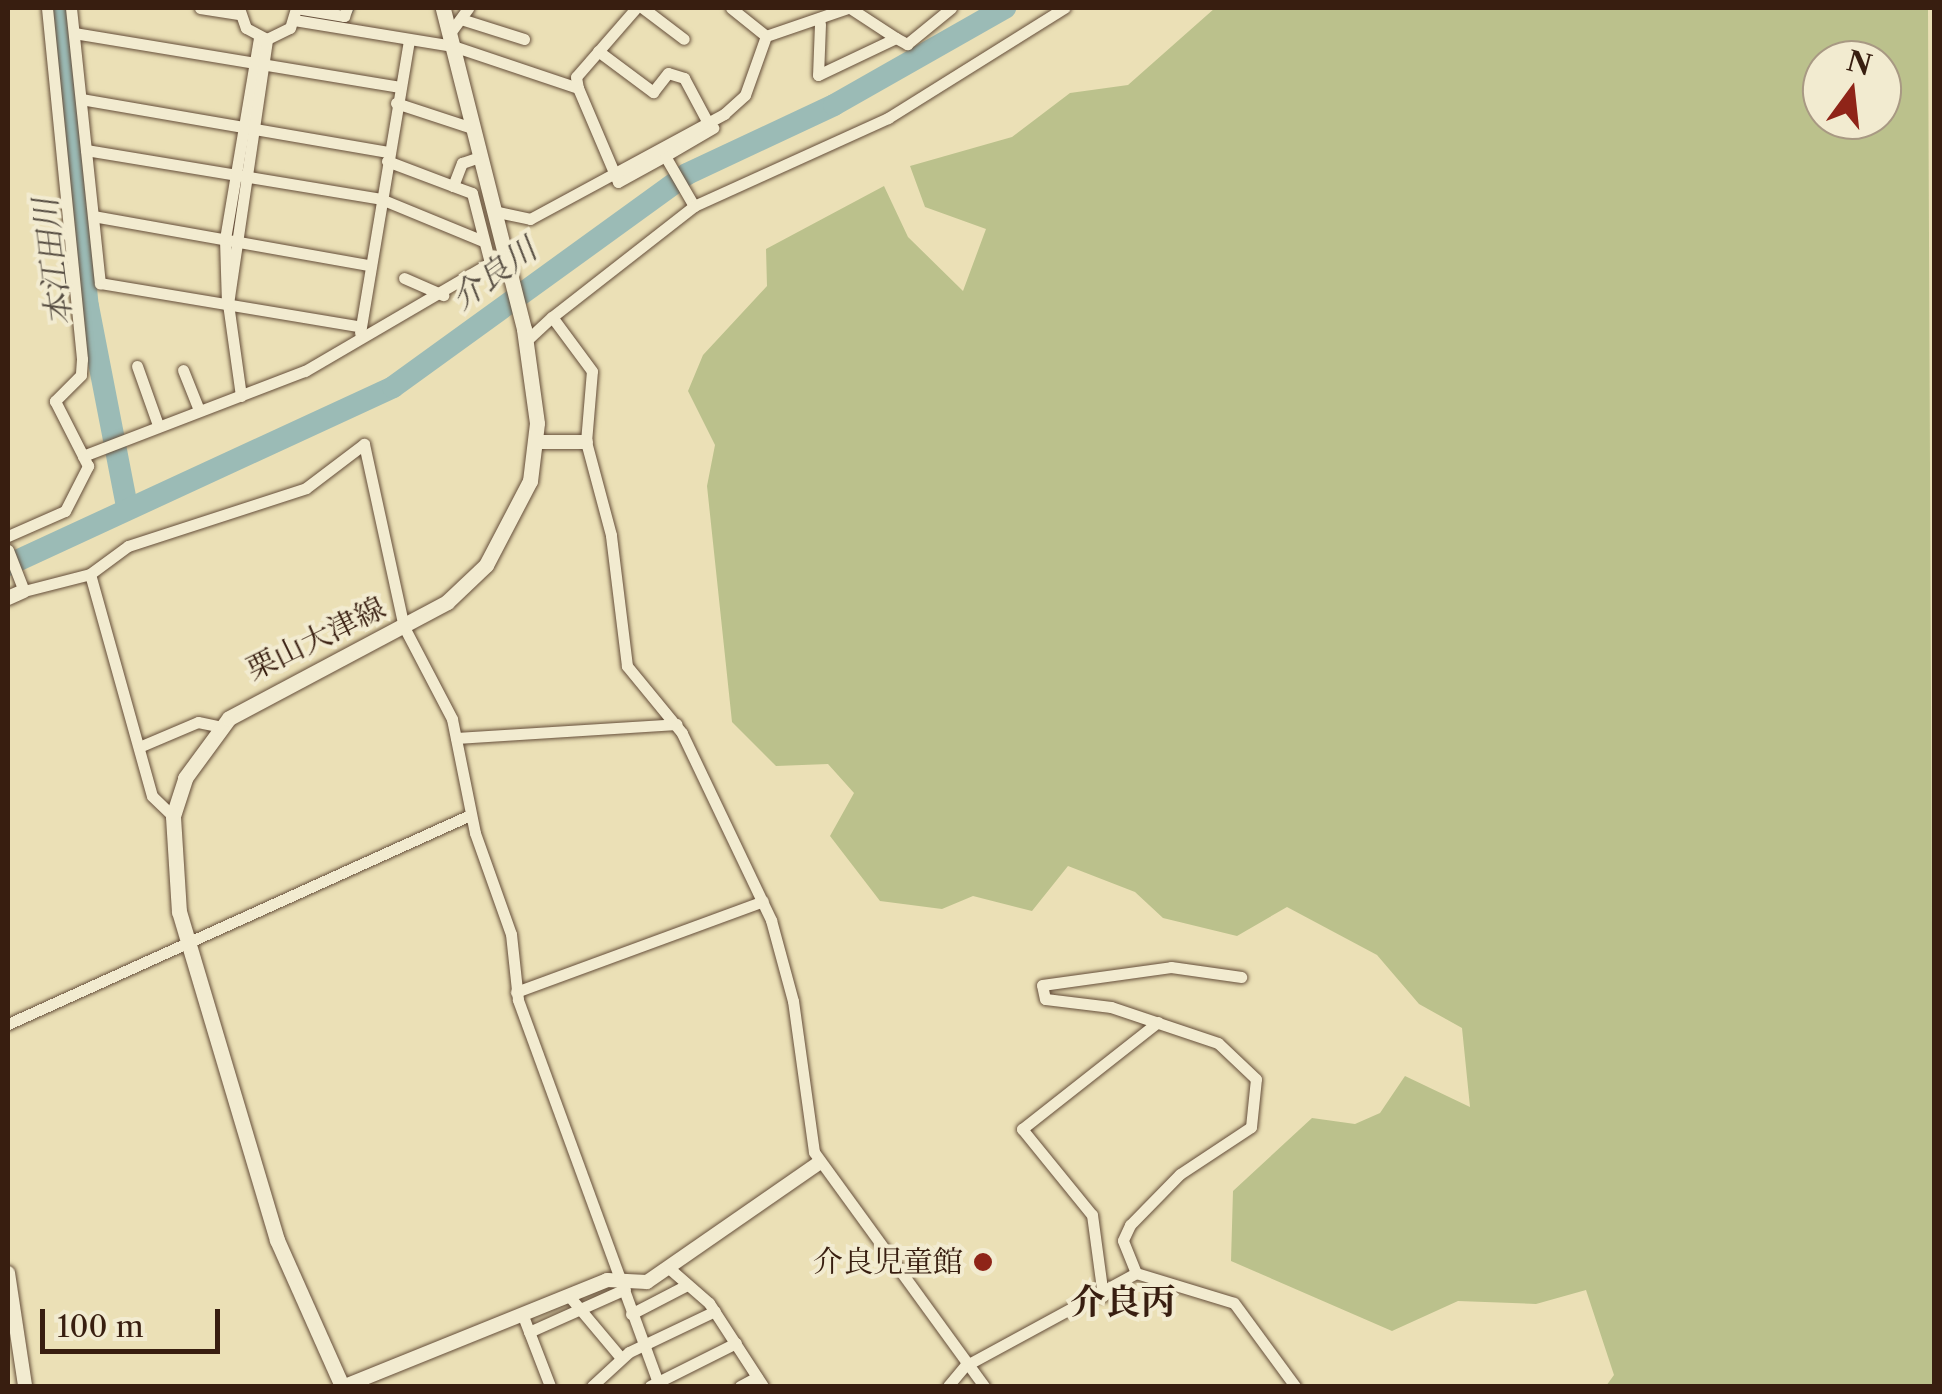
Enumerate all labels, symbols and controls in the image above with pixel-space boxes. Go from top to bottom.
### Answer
north arrow [1802,40,1902,140]
text: N [1843,43,1875,83]
water label: 本江田川 [26,196,80,328]
water label: 介良川 [444,230,544,318]
street label: 栗山大津線 [241,590,391,688]
place label: 介良児童館 [813,1244,963,1280]
marker: 介良児童館 [972,1251,994,1273]
district label: 介良丙 [1071,1281,1175,1323]
scale bar [45,1289,225,1351]
text: 100 m [57,1308,144,1345]

